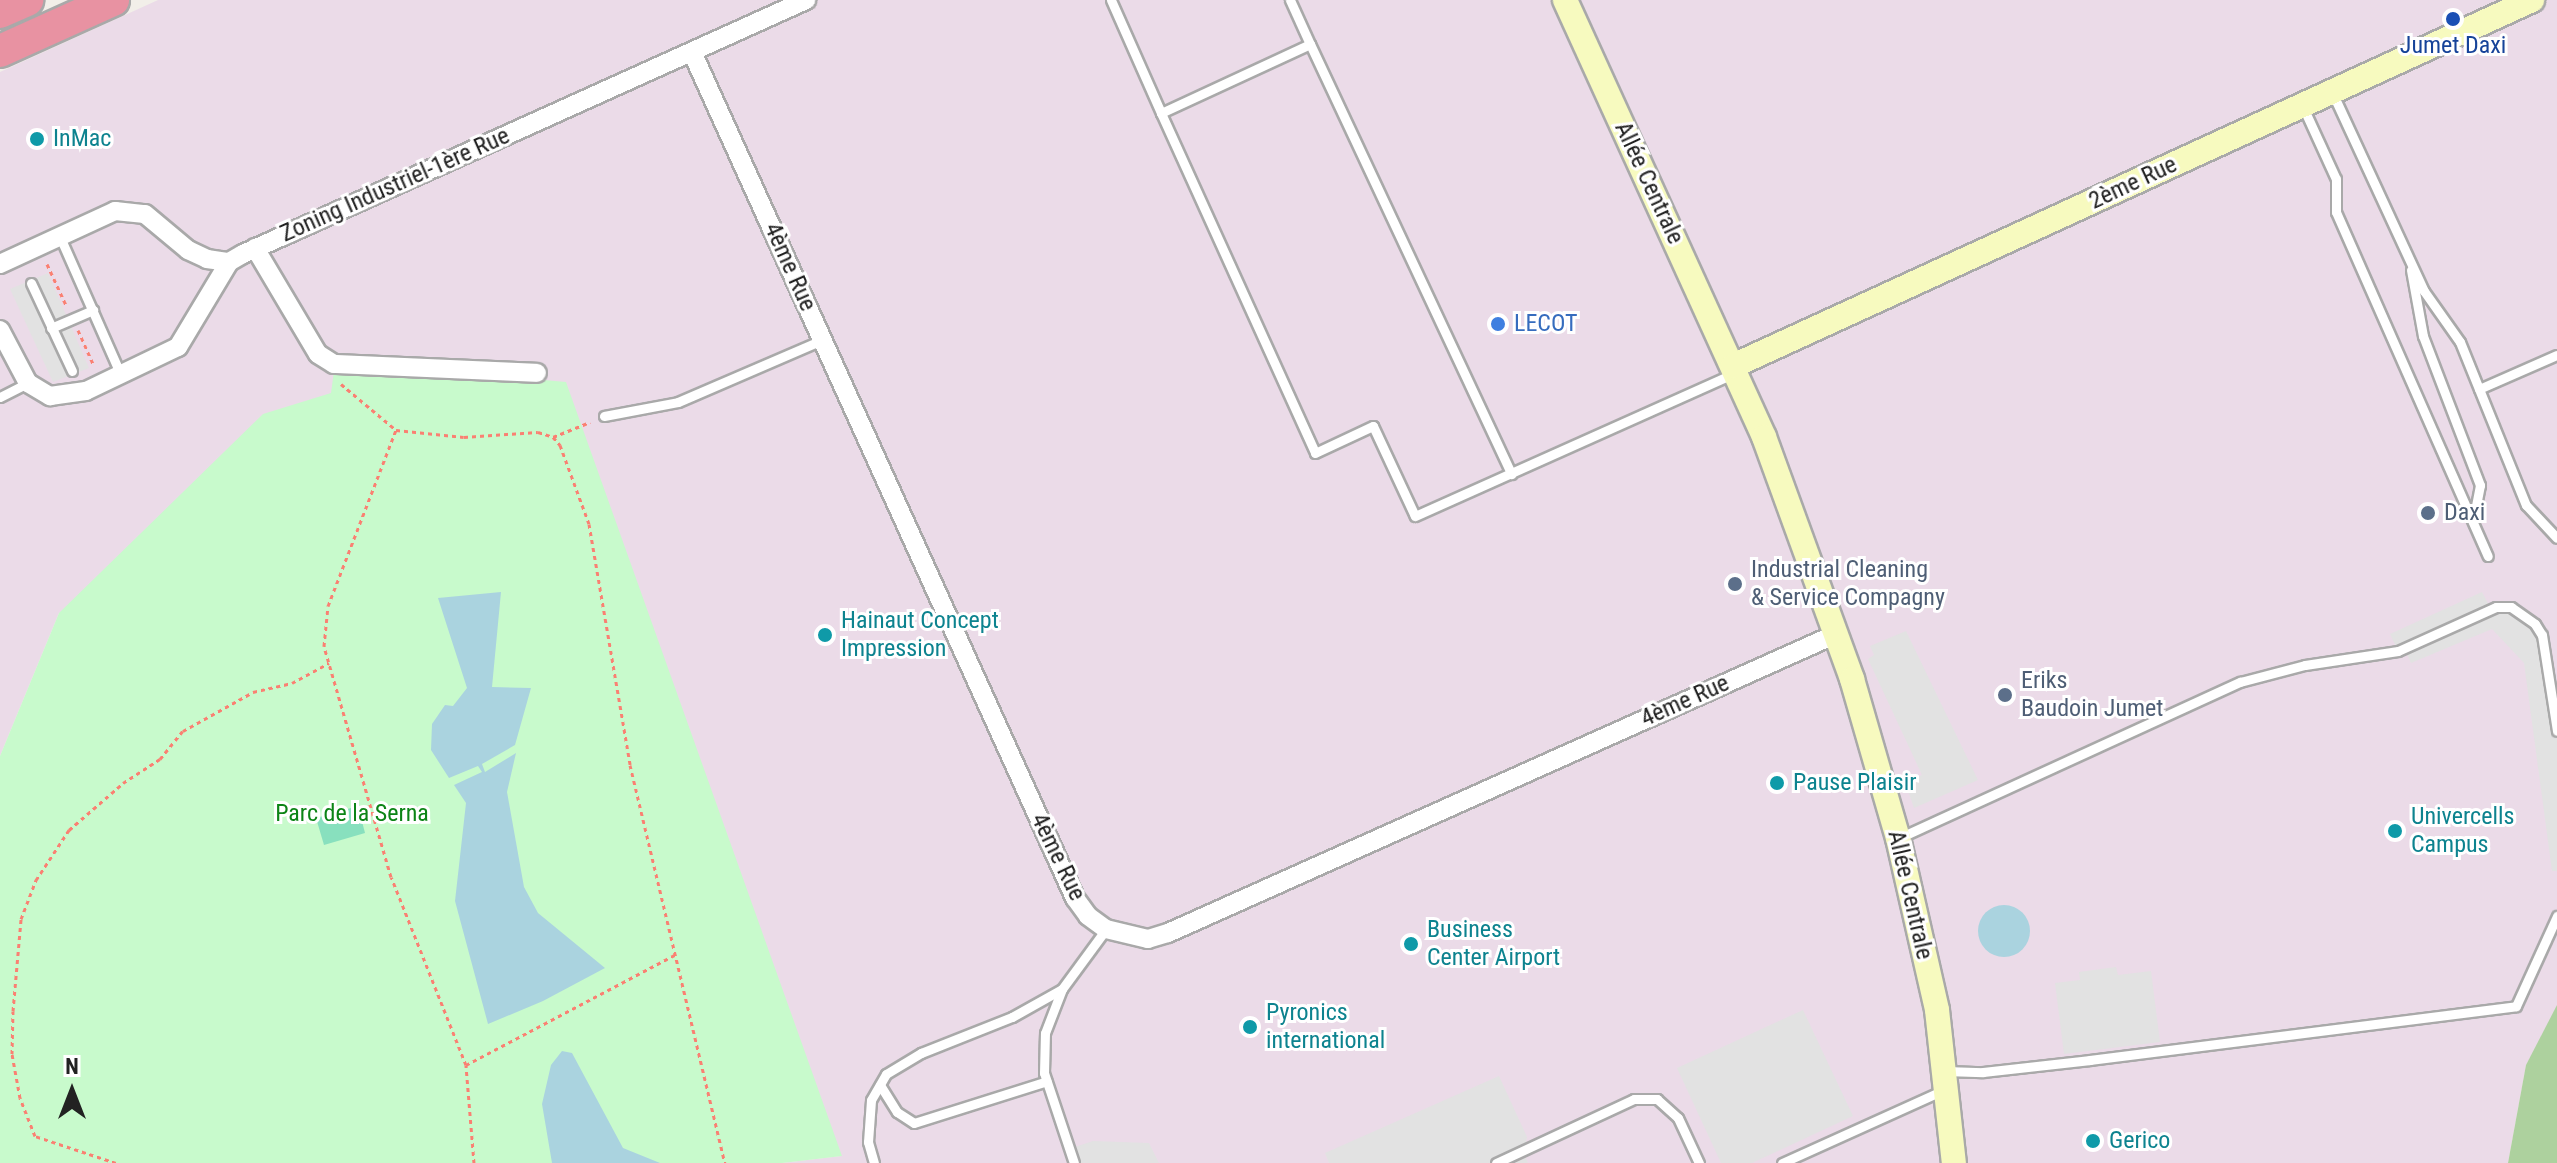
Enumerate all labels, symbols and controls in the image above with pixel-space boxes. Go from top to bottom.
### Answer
marker: Jumet Daxi [2444,10,2462,28]
place label: Jumet Daxi [2400,32,2506,60]
street label: Allée Centrale [1608,117,1690,249]
street label: Zoning Industriel-1ère Rue [276,121,514,249]
place label: InMac [53,125,111,153]
marker: InMac [28,130,46,148]
street label: 2ème Rue [2085,150,2181,216]
street label: 4ème Rue [758,218,822,316]
place label: LECOT [1514,310,1578,338]
marker: LECOT [1489,315,1507,333]
place label: Daxi [2444,499,2485,527]
marker: Daxi [2419,504,2437,522]
place label: Industrial Cleaning & Service Compagny [1751,556,1945,612]
marker: Industrial Cleaning & Service Compagny [1726,575,1744,593]
place label: Hainaut Concept Impression [841,607,999,663]
marker: Hainaut Concept Impression [816,626,834,644]
place label: Eriks Baudoin Jumet [2021,667,2163,723]
street label: 4ème Rue [1636,669,1734,733]
marker: Eriks Baudoin Jumet [1996,686,2014,704]
place label: Pause Plaisir [1793,769,1917,797]
marker: Pause Plaisir [1768,774,1786,792]
park label: Parc de la Serna [275,800,429,828]
place label: Univercells Campus [2411,803,2514,859]
street label: 4ème Rue [1025,809,1091,905]
marker: Univercells Campus [2386,822,2404,840]
street label: Allée Centrale [1881,828,1939,962]
place label: Business Center Airport [1427,916,1560,972]
marker: Business Center Airport [1402,935,1420,953]
place label: Pyronics international [1266,999,1385,1055]
marker: Pyronics international [1241,1018,1259,1036]
north arrow [32,1051,112,1131]
text: N [65,1054,79,1079]
place label: Gerico [2109,1127,2170,1155]
marker: Gerico [2084,1132,2102,1150]

